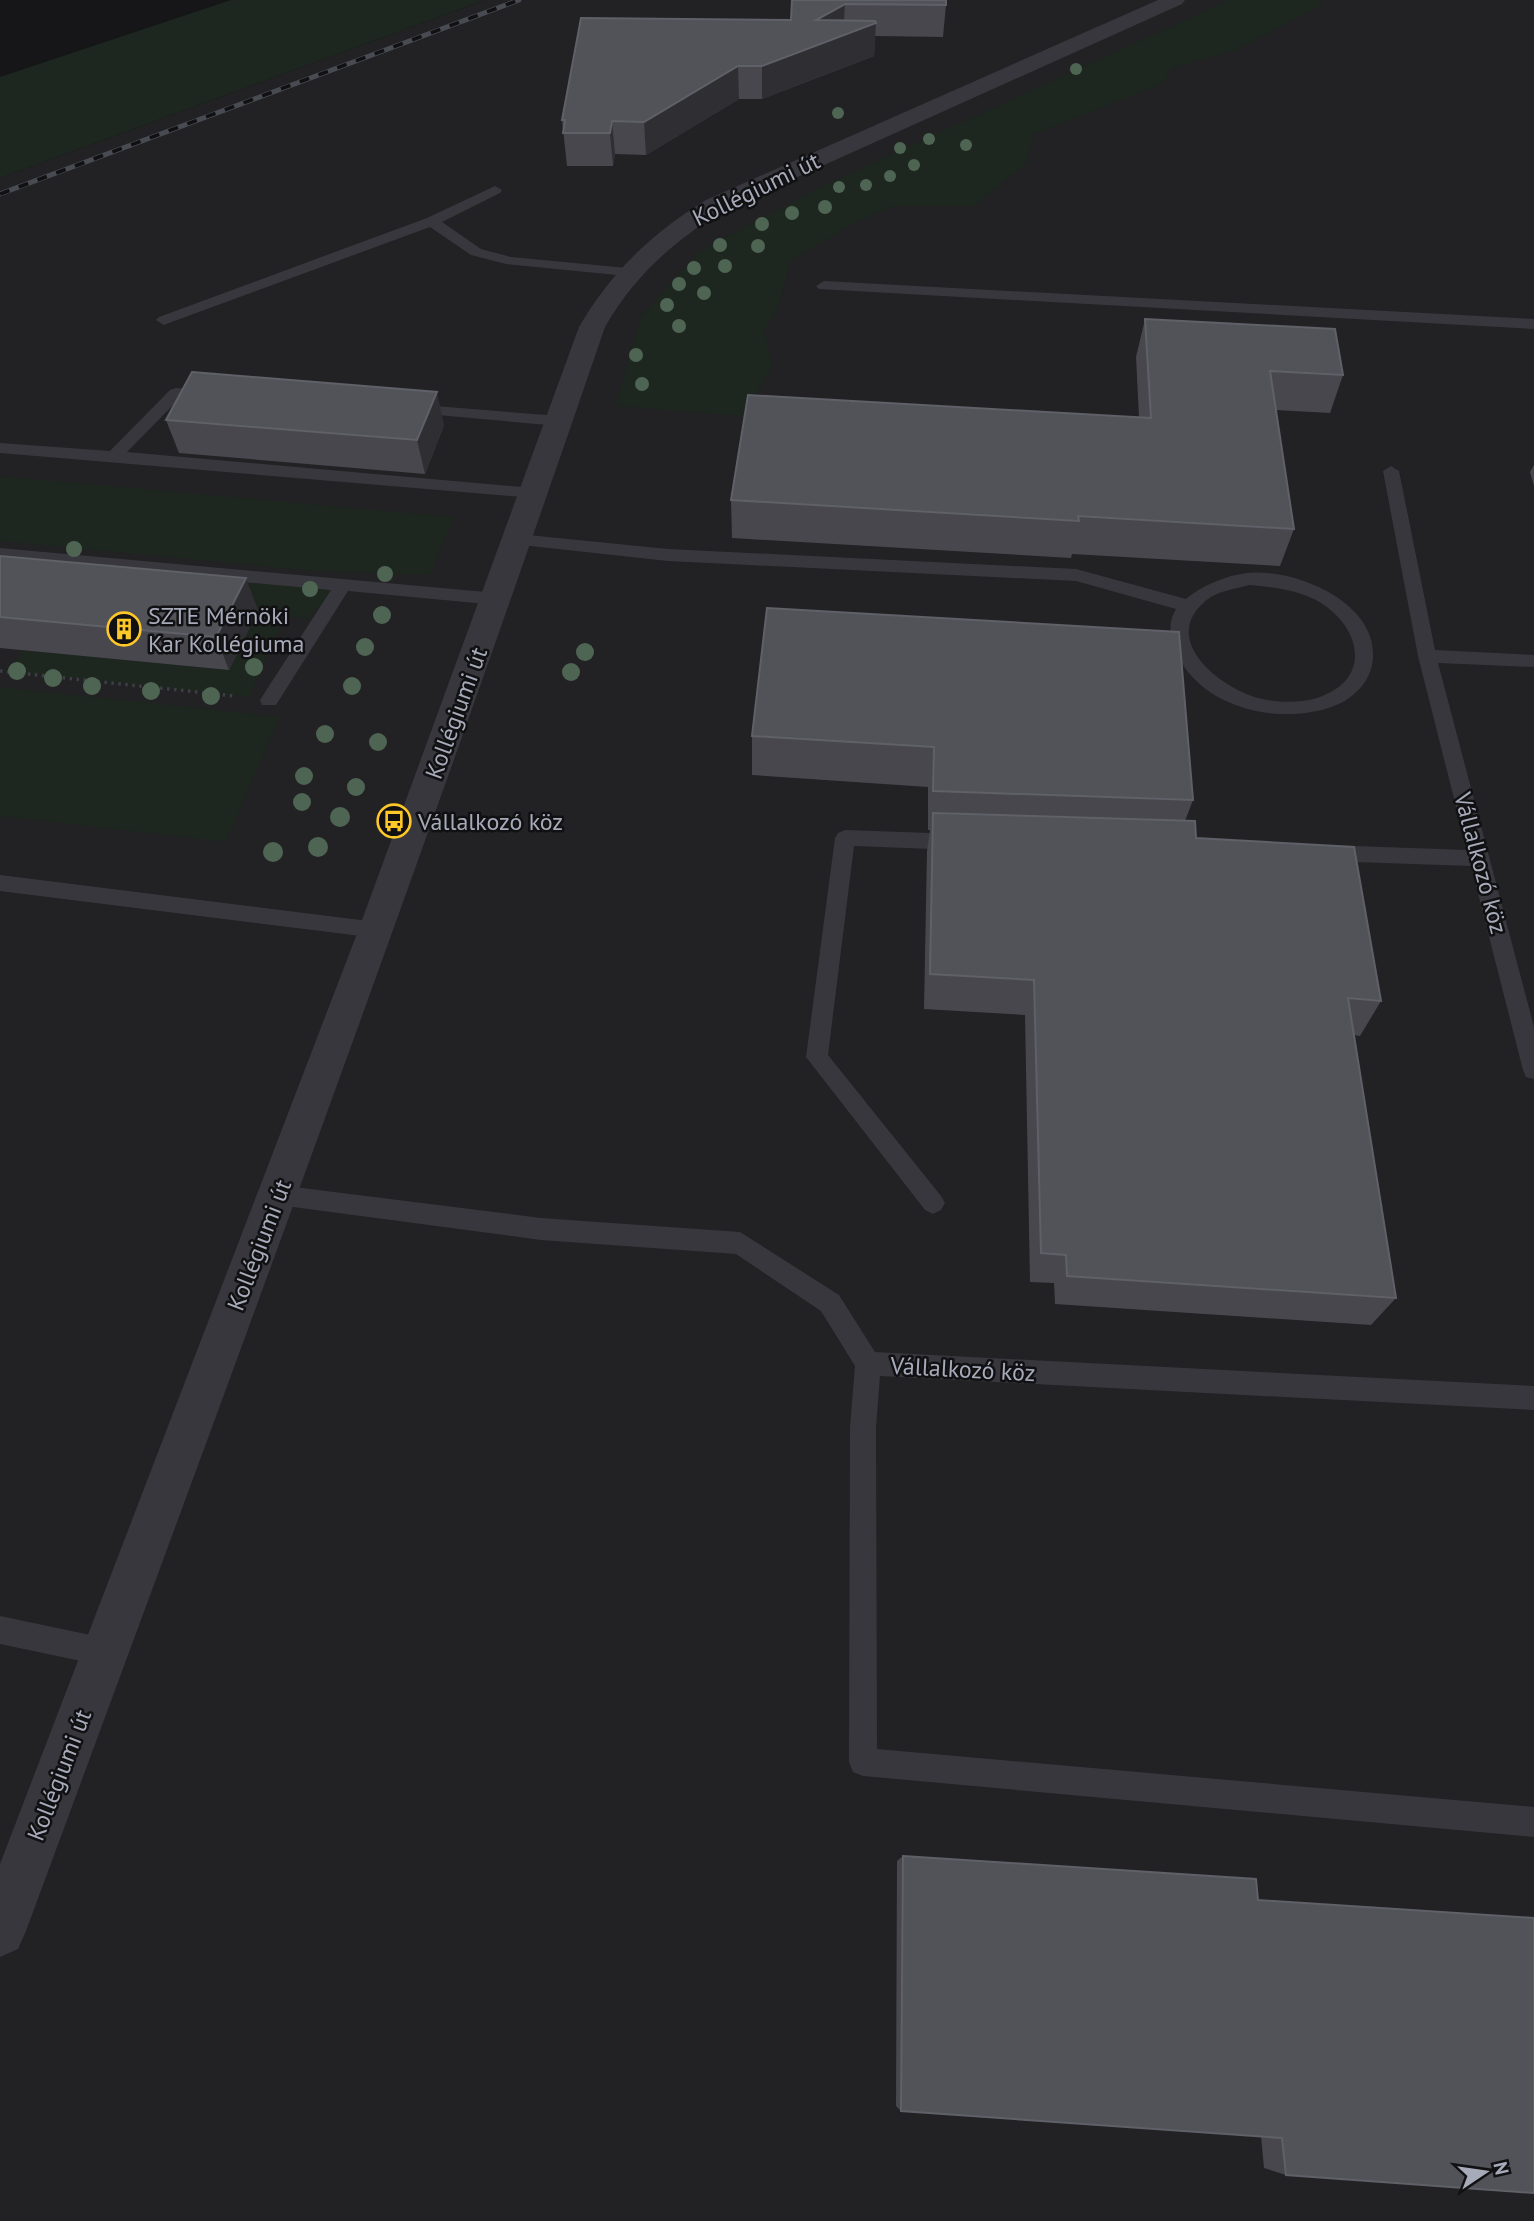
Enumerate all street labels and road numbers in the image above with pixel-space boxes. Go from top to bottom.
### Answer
street label: Kollégiumi út [687,145,825,233]
street label: Kollégiumi út [418,643,494,783]
street label: Vállalkozó köz [1447,788,1515,937]
street label: Kollégiumi út [220,1175,298,1315]
street label: Vállalkozó köz [889,1350,1036,1388]
street label: Kollégiumi út [20,1705,98,1845]

